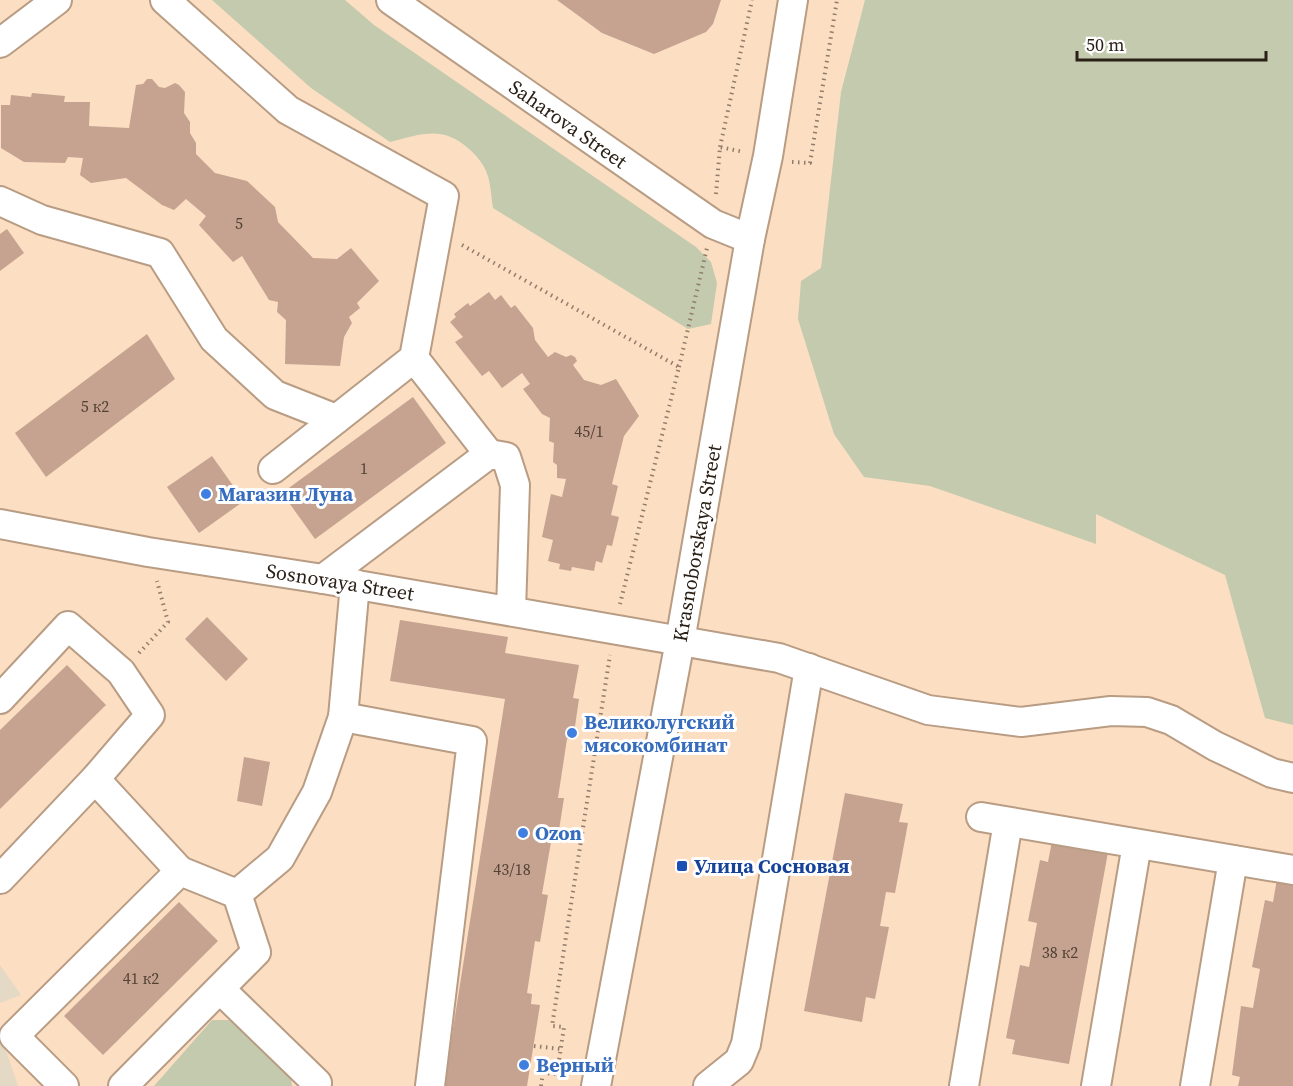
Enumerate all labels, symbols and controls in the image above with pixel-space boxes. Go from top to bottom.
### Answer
scale bar [1077,24,1266,62]
text: 50 m [1086,32,1124,57]
street label: Saharova Street [503,73,633,175]
house number: 5 [235,212,243,234]
house number: 5 к2 [81,395,109,417]
house number: 45/1 [574,420,604,442]
street label: Krasnoborskaya Street [666,442,728,644]
house number: 1 [360,457,368,479]
place label: Магазин Луна [218,480,354,508]
marker: Магазин Луна [199,487,213,501]
street label: Sosnovaya Street [264,556,416,608]
place label: Великолугский мясокомбинат [584,708,735,759]
marker: Великолугский мясокомбинат [565,726,579,740]
place label: Ozon [535,819,582,847]
marker: Ozon [516,826,530,840]
place label: Улица Сосновая [694,852,849,880]
house number: 43/18 [493,858,531,880]
marker: Улица Сосновая [675,859,689,873]
house number: 38 к2 [1042,941,1078,963]
house number: 41 к2 [123,967,159,989]
place label: Верный [536,1051,614,1079]
marker: Верный [517,1058,531,1072]

